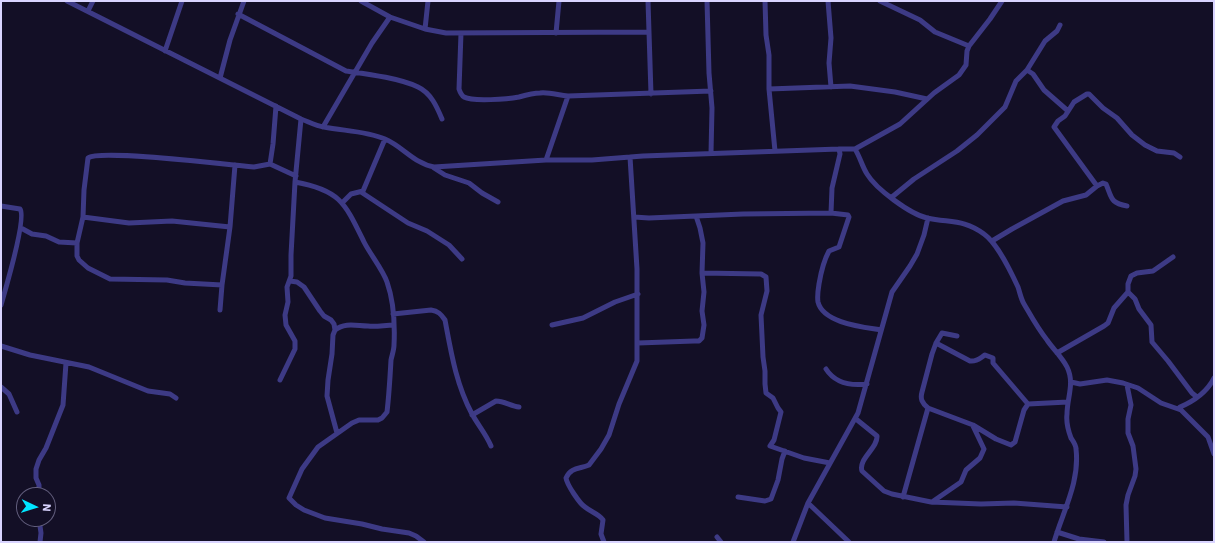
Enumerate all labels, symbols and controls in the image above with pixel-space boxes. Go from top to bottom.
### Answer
north arrow [16,487,56,527]
text: N [40,503,54,512]

